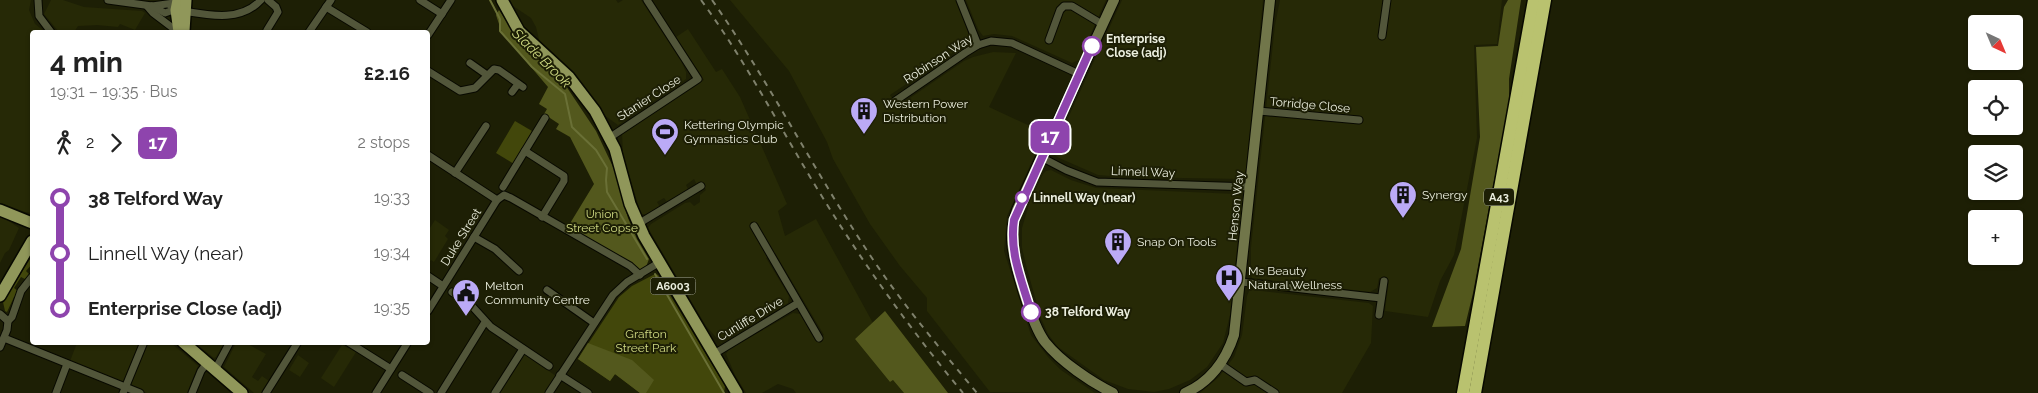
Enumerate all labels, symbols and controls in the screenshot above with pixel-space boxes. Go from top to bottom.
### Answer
north arrow [1968,15,2022,70]
map controls [1968,15,2023,265]
water label: Slade Brook [509,25,575,91]
street label: Robinson Way [901,31,975,86]
place label: Enterprise Close (adj) [1106,32,1167,60]
marker: Enterprise Close (adj) [1082,36,1102,56]
text: 4 min [50,46,123,79]
text: £2.16 [364,62,410,84]
street label: Stanier Close [615,72,683,124]
button: locate [1968,80,2023,135]
text: 19:31 – 19:35 · Bus [50,82,177,101]
street label: Torridge Close [1269,95,1351,115]
building icon: Western Power Distribution [849,96,879,135]
place label: Western Power Distribution [883,97,969,125]
sports icon: Kettering Olympic Gymnastics Club [650,117,680,156]
place label: Kettering Olympic Gymnastics Club [684,118,784,146]
line badge: 17 [1028,121,1072,153]
text: 17 [1041,126,1060,147]
icon: walk [50,129,78,157]
icon: forward [102,129,130,157]
text: 17 [148,132,167,153]
text: 2 [86,133,94,152]
text: 2 stops [358,133,410,152]
button: layers [1968,145,2023,200]
street label: Linnell Way [1111,164,1176,180]
street label: Henson Way [1225,170,1247,242]
building icon: Synergy [1388,180,1418,219]
text: 38 Telford Way [88,187,223,209]
text: 19:33 [374,188,410,207]
place label: Synergy [1422,188,1468,202]
road number: A43 [1484,188,1514,206]
marker: Linnell Way (near) [1015,191,1029,205]
place label: Linnell Way (near) [1033,191,1136,205]
street label: Duke Street [438,206,484,268]
park label: Union Street Copse [566,207,638,235]
button: + [1968,210,2023,265]
building icon: Snap On Tools [1103,227,1133,266]
place label: Snap On Tools [1137,235,1216,249]
text: Linnell Way (near) [88,242,243,264]
text: 19:34 [373,243,410,262]
hospital icon: Ms Beauty Natural Wellness [1214,263,1244,302]
place label: Ms Beauty Natural Wellness [1248,264,1342,292]
public building icon: Melton Community Centre [451,278,481,317]
road number: A6003 [650,278,696,294]
place label: Melton Community Centre [485,279,590,307]
street label: Cunliffe Drive [715,294,785,344]
text: Enterprise Close (adj) [88,297,282,319]
text: 19:35 [374,298,410,317]
marker: 38 Telford Way [1021,302,1041,322]
place label: 38 Telford Way [1045,305,1131,319]
park label: Grafton Street Park [616,327,677,355]

